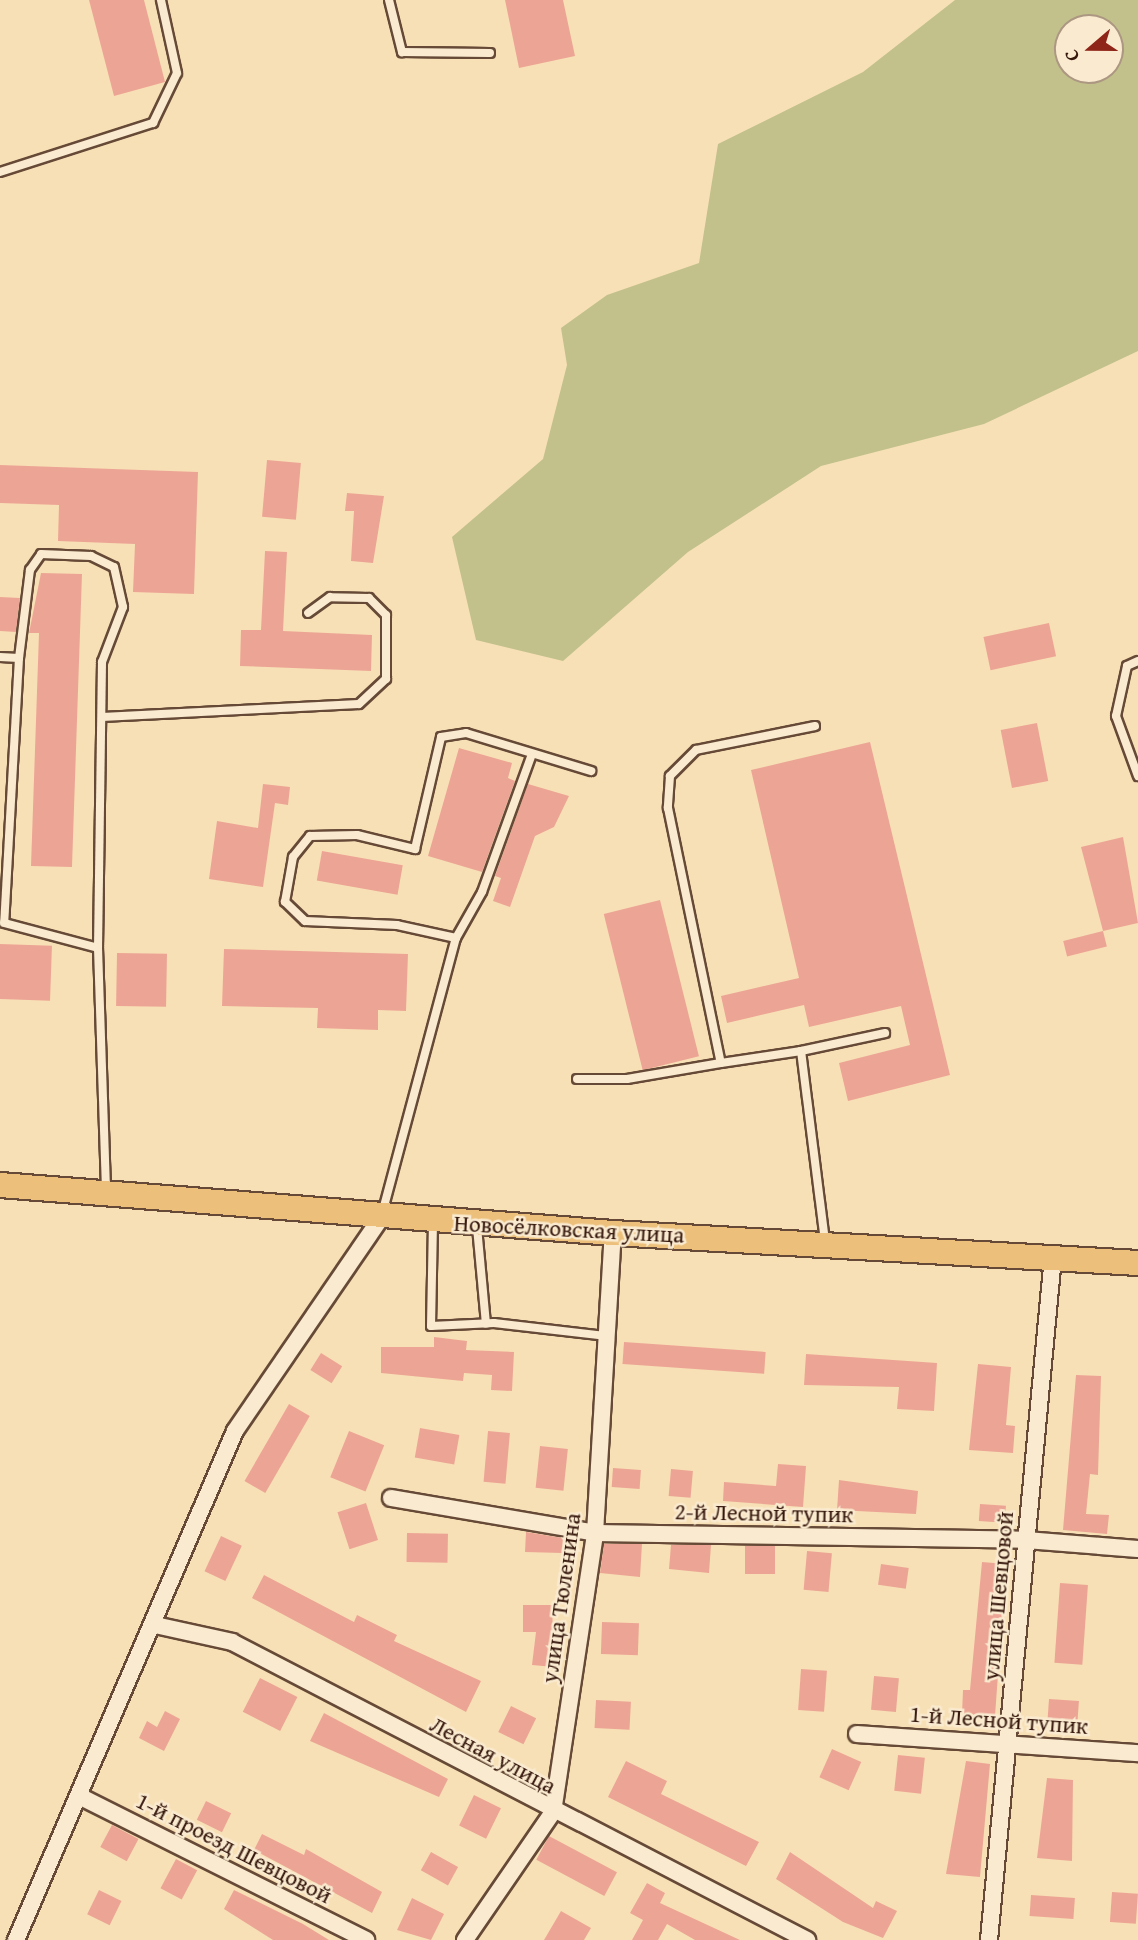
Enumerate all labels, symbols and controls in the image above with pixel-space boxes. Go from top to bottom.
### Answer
north arrow [1054,14,1124,84]
text: С [1056,46,1086,65]
street label: Новосёлковская улица [453,1209,685,1249]
street label: 2-й Лесной тупик [674,1498,854,1528]
street label: улица Шевцовой [977,1510,1019,1682]
street label: улица Тюленина [535,1511,587,1685]
street label: 1-й Лесной тупик [909,1700,1089,1740]
street label: Лесная улица [425,1710,561,1800]
street label: 1-й проезд Шевцовой [132,1787,336,1909]

